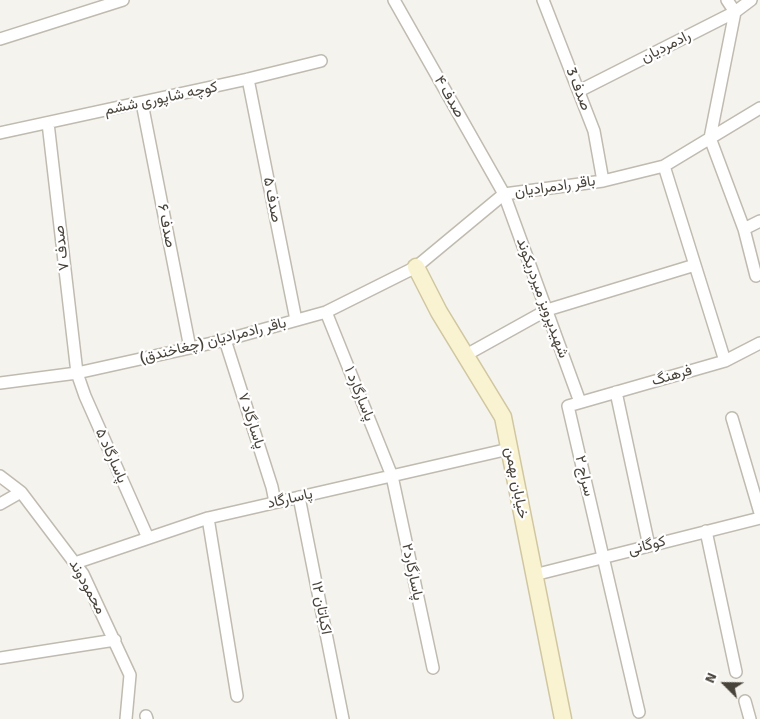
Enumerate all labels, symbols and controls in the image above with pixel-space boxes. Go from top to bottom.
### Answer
street label: رادمردیان [638,27,694,67]
street label: صدف 3 [562,65,594,113]
street label: صدف ۴ [430,73,468,121]
street label: کوچه شاپوری ششم [103,78,219,120]
street label: باقر رادمرادیان [514,172,596,202]
street label: صدف ۵ [259,176,285,224]
street label: صدف ۶ [153,203,179,249]
street label: صدف ۷ [50,224,74,272]
street label: شهیدپرویز میردریکوند [512,235,572,361]
street label: باقر رادمرادیان (چغاخندق) [138,314,288,368]
street label: فرهنگ [650,362,694,390]
street label: پاسارگارد ۱ [340,364,378,424]
street label: پاسارگاد ۷ [233,391,269,451]
street label: پاسارگاد ۵ [91,426,131,486]
street label: خیابان بهمن [500,446,532,520]
street label: سراج ۲ [571,454,597,498]
street label: پاسارگاد [266,485,314,513]
street label: کوگانی [626,533,668,559]
street label: پاسارگارد۲ [397,542,427,602]
street label: محمودوند [65,557,109,617]
street label: اکباتان ۱۲ [307,580,335,636]
north arrow [700,659,750,709]
text: N [701,670,720,686]

